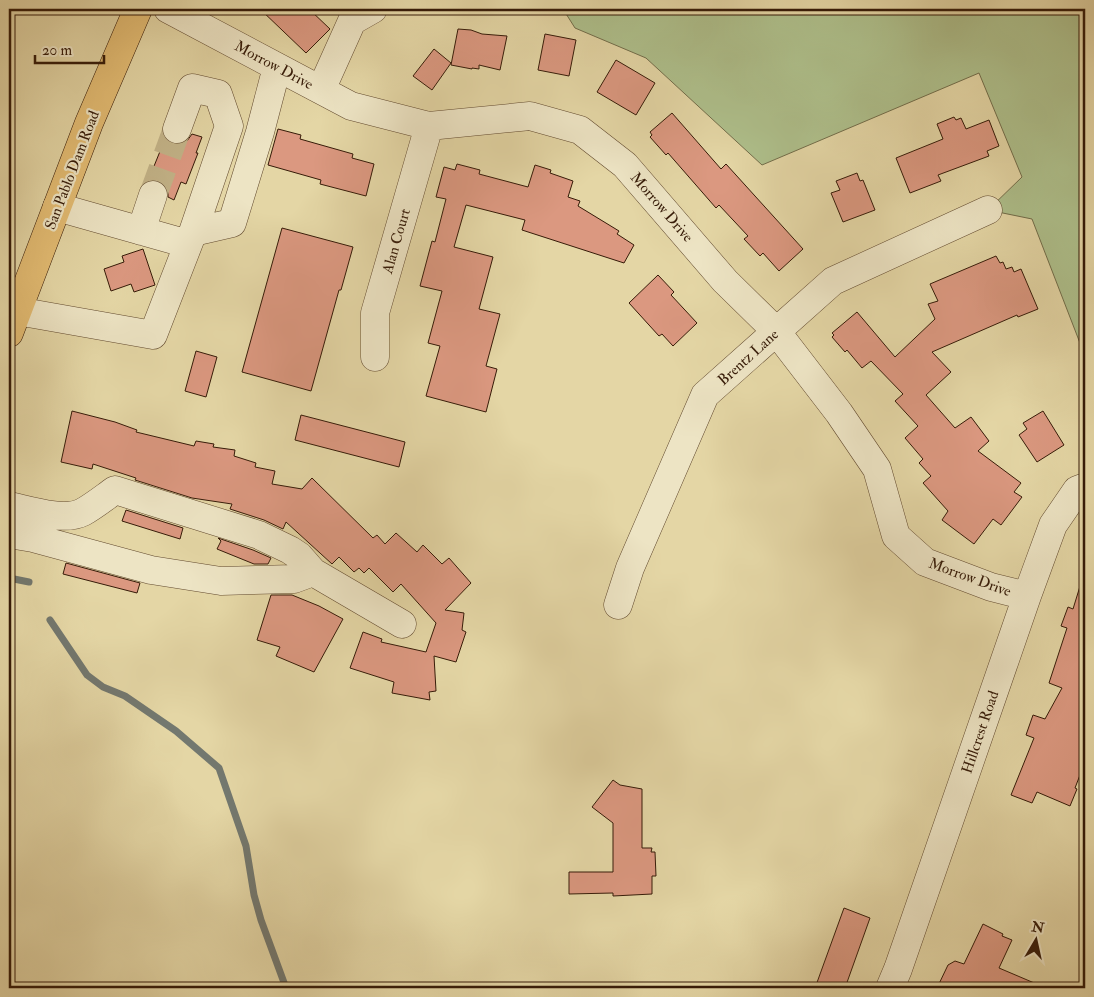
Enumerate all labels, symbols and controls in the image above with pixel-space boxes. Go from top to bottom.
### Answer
scale bar [35,32,104,64]
street label: Morrow Drive [231,37,316,94]
text: 20 m [42,41,72,60]
street label: San Pablo Dam Road [41,107,104,232]
street label: Morrow Drive [626,168,697,246]
street label: Alan Court [378,206,415,277]
street label: Brentz Lane [714,325,783,390]
street label: Morrow Drive [926,554,1014,601]
street label: Hillcrest Road [957,688,1004,776]
north arrow [1012,914,1062,964]
text: N [1029,918,1046,937]

